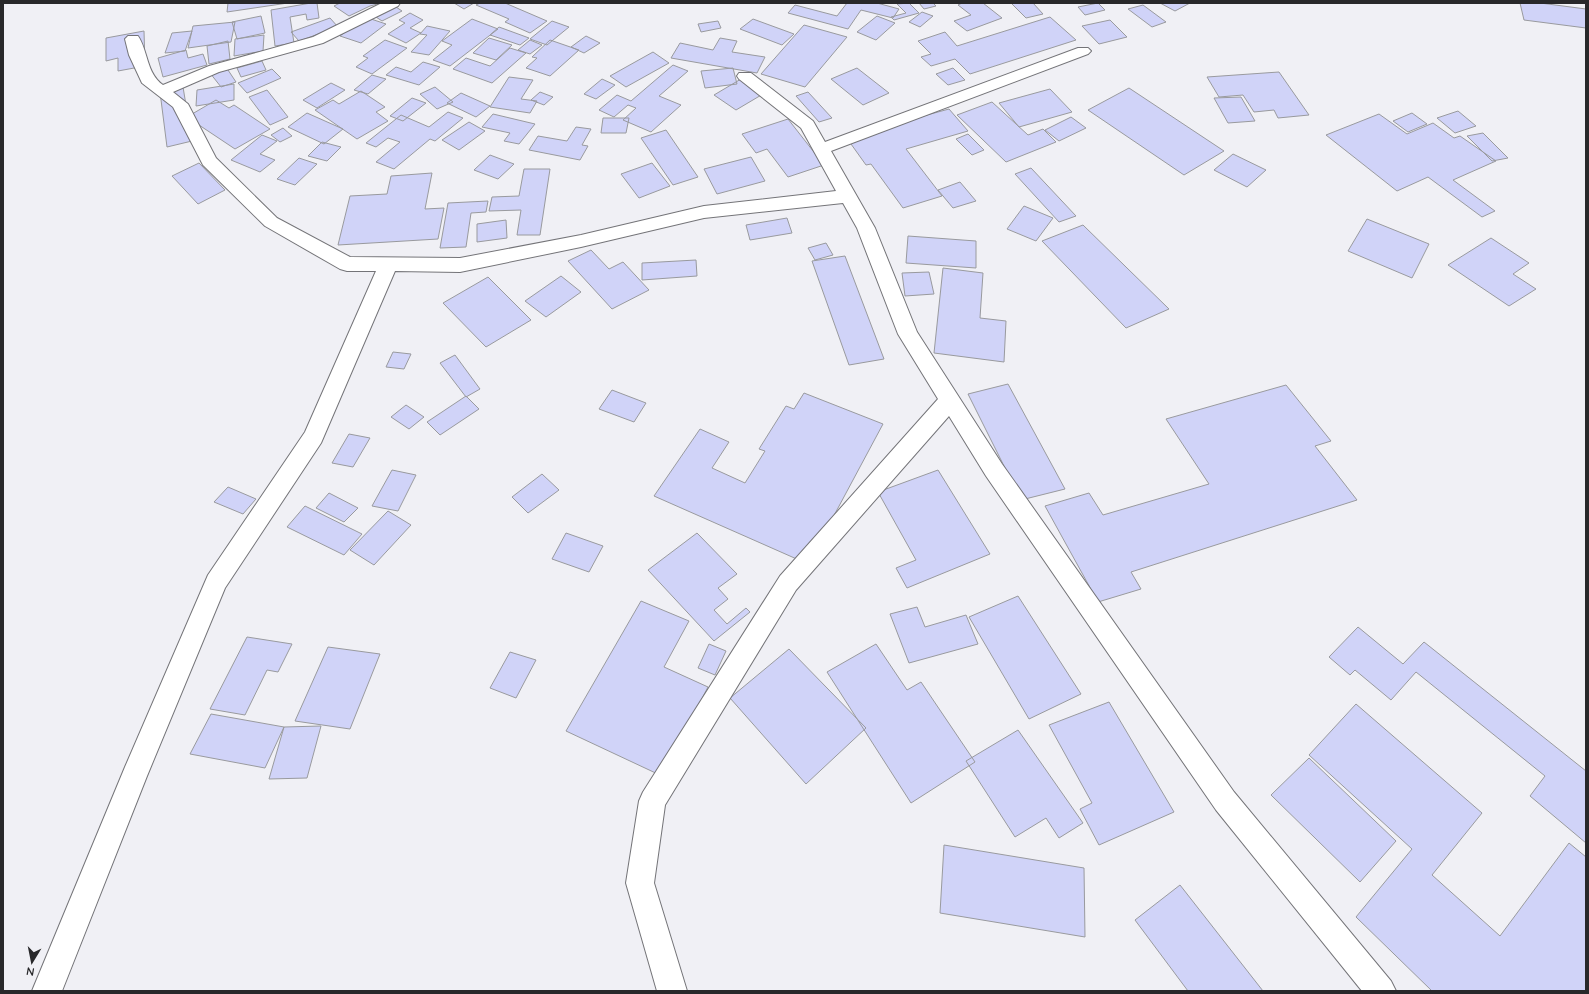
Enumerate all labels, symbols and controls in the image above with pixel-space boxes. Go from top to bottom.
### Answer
north arrow [12,942,52,982]
text: N [25,964,35,979]

